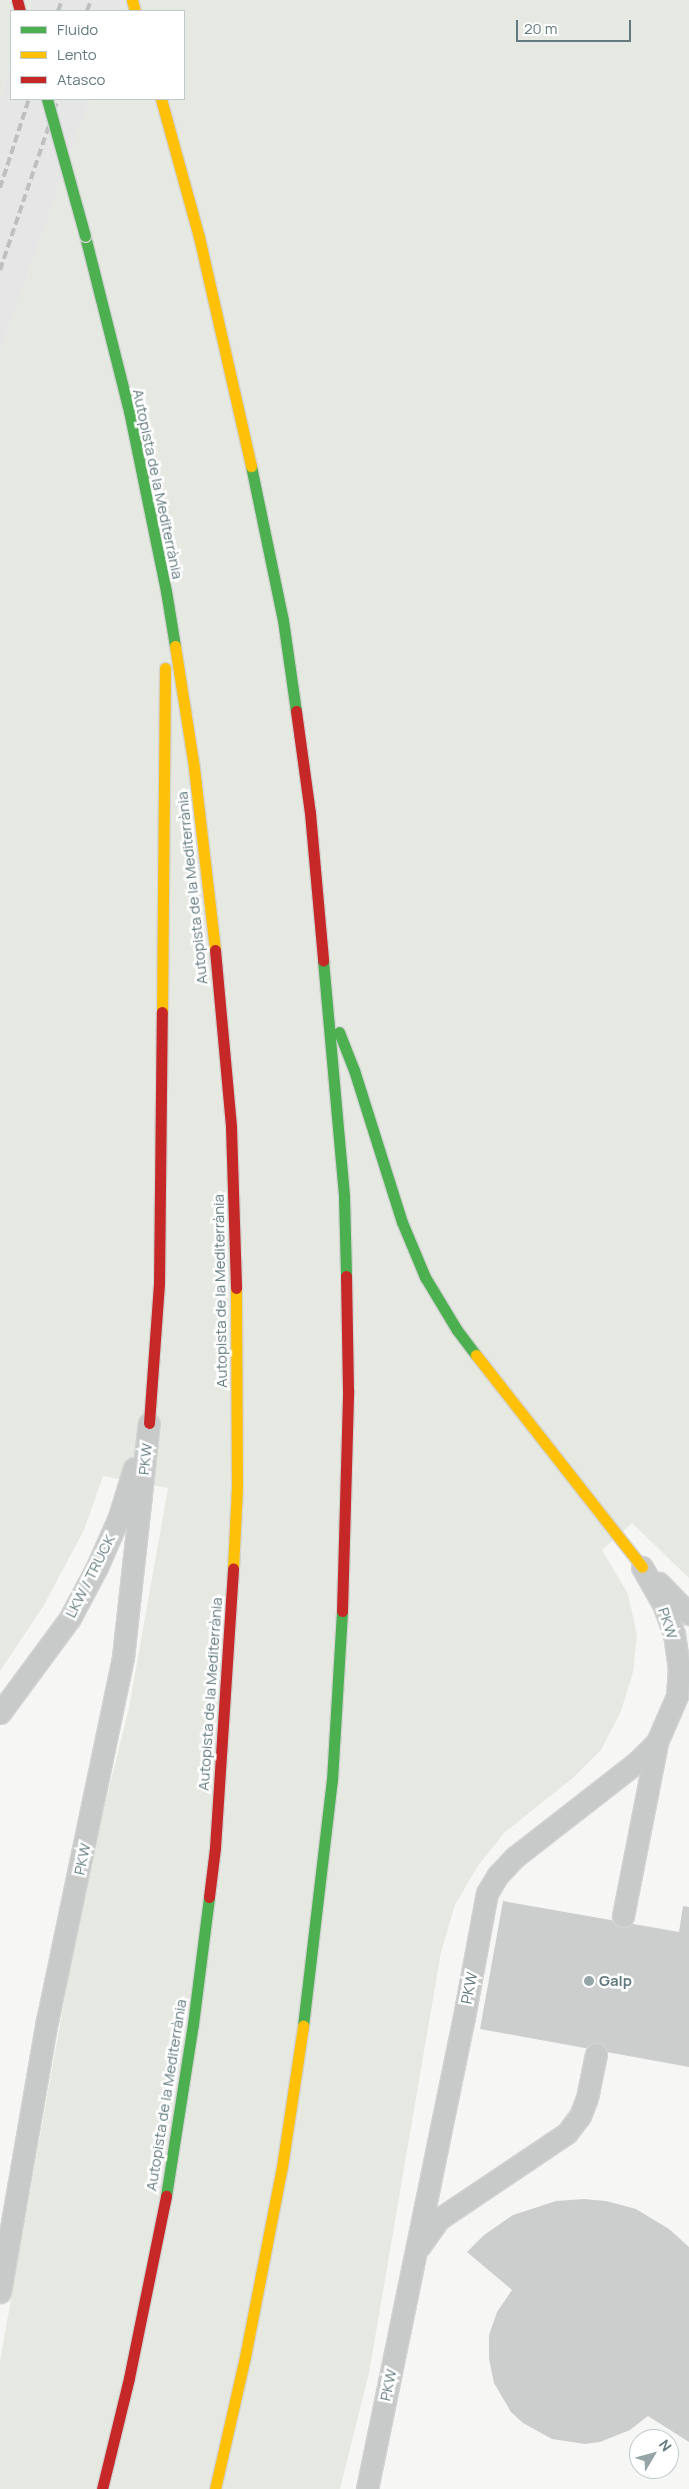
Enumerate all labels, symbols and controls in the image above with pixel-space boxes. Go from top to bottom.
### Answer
legend [10,10,185,100]
scale bar [519,10,634,42]
text: 20 m [524,18,557,39]
text: Fluido [57,19,98,40]
text: Lento [57,44,97,65]
text: Atasco [57,69,105,90]
street label: Autopista de la Mediterrània [129,387,187,581]
street label: Autopista de la Mediterrània [173,791,211,985]
street label: Autopista de la Mediterrània [209,1194,231,1388]
street label: PKW [134,1442,156,1476]
street label: LKW / TRUCK [61,1531,119,1621]
street label: Autopista de la Mediterrània [194,1597,226,1791]
street label: PKW [654,1605,682,1641]
street label: PKW [70,1841,94,1877]
street label: PKW [457,1971,481,2005]
place label: Galp [599,1972,632,1990]
marker: Galp [583,1975,595,1987]
street label: Autopista de la Mediterrània [142,1998,190,2192]
street label: PKW [376,2367,400,2403]
north arrow [629,2429,679,2479]
text: N [655,2436,676,2455]

